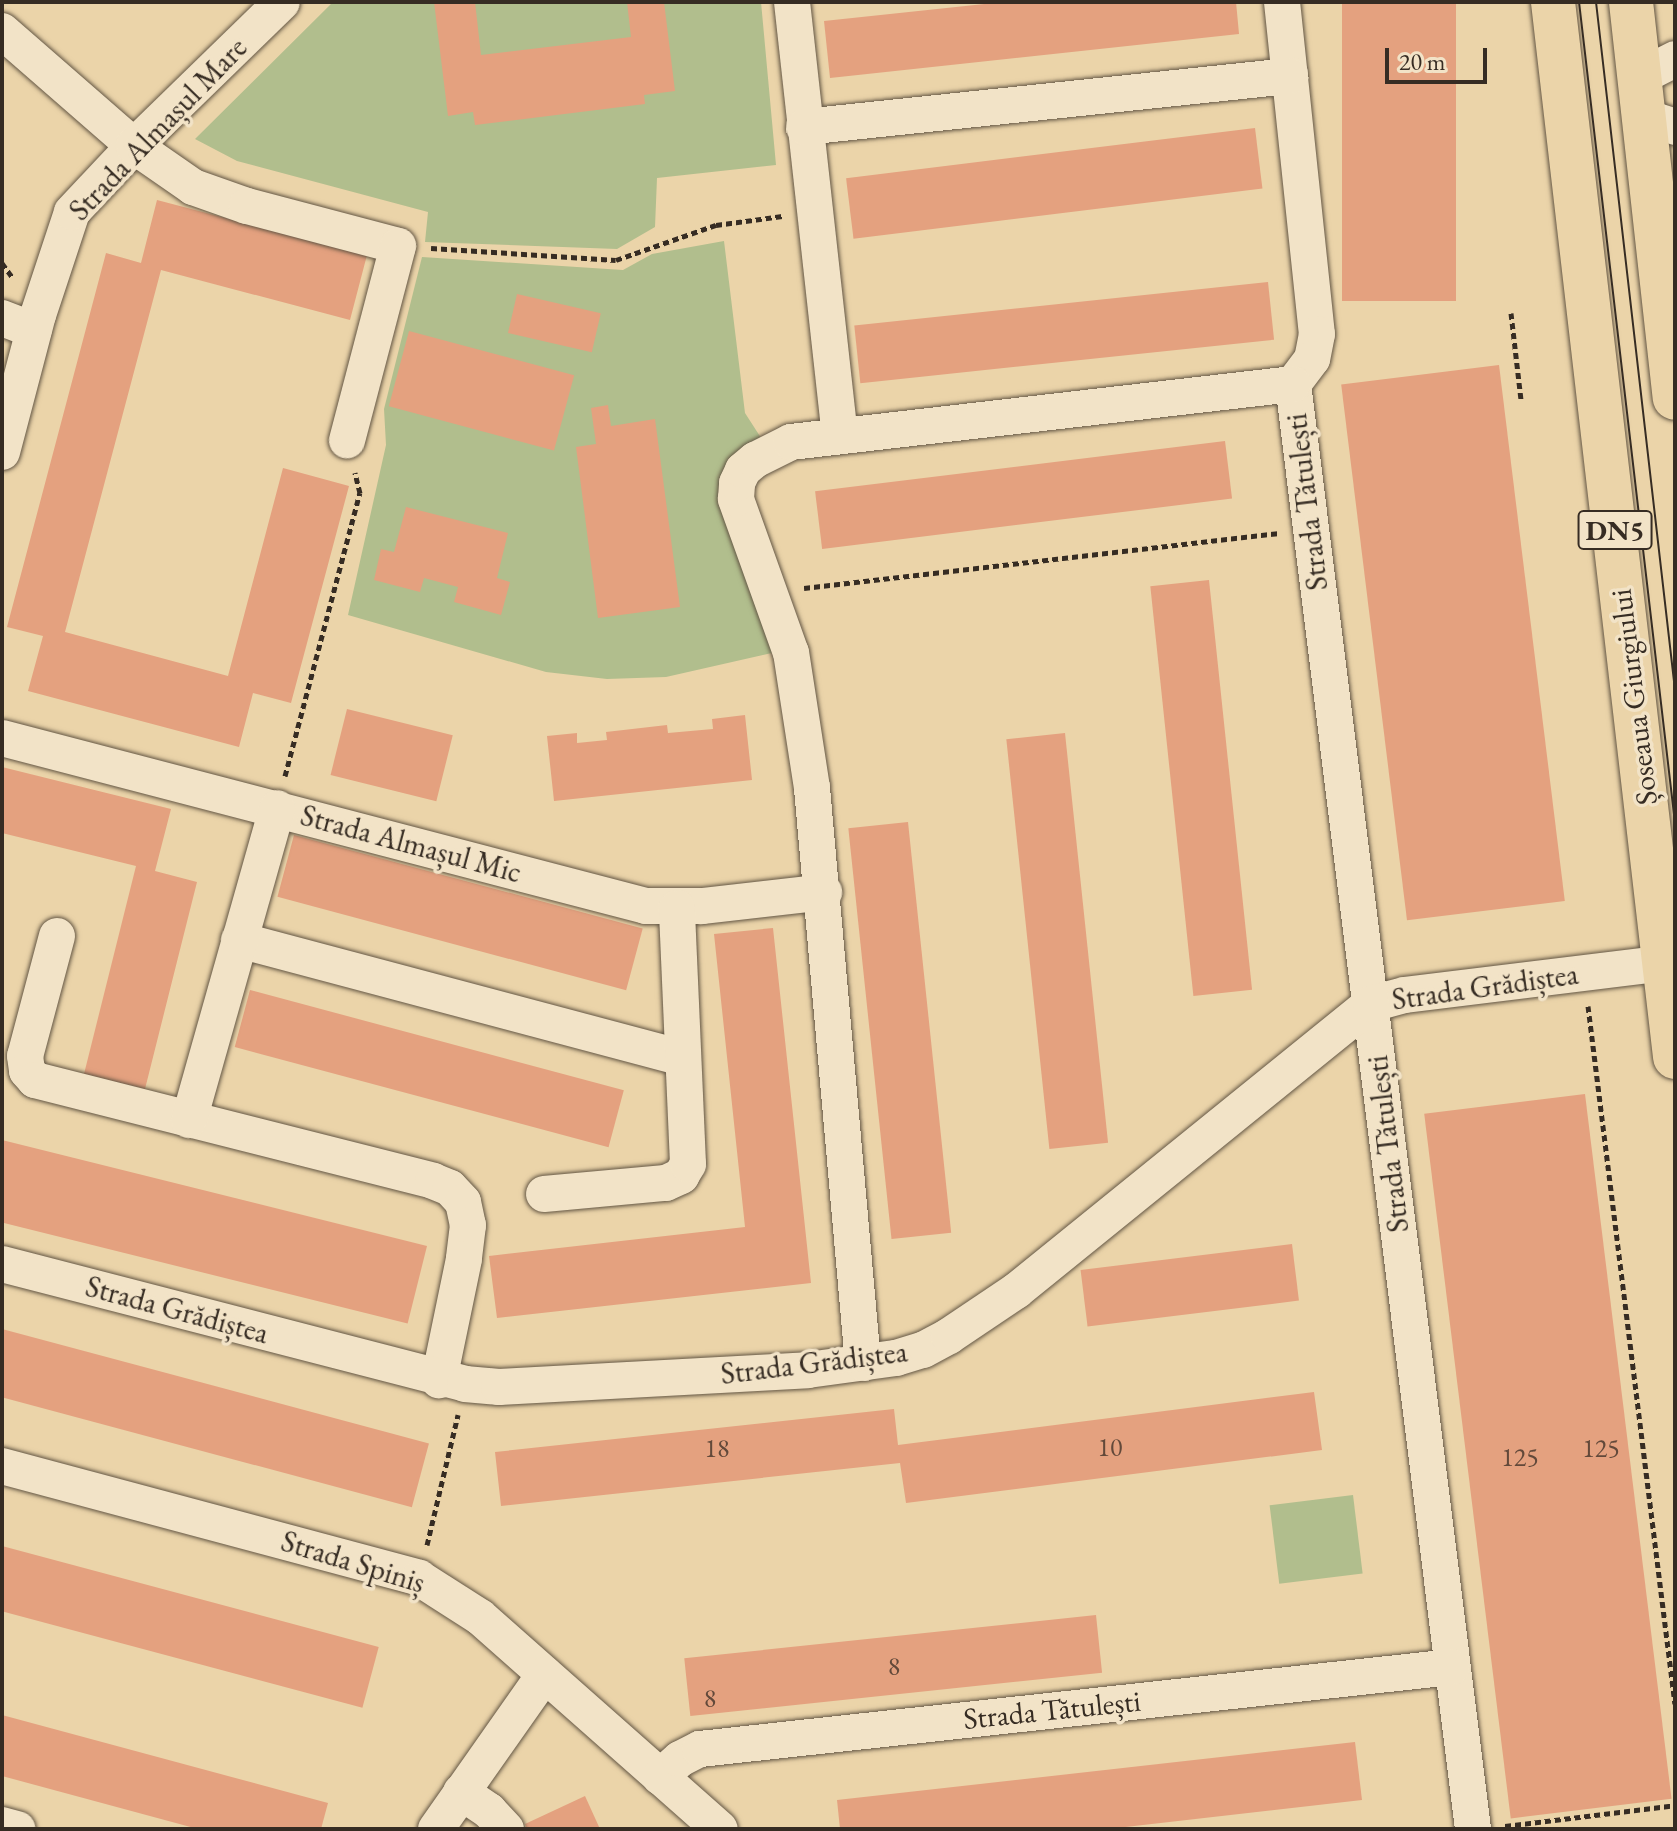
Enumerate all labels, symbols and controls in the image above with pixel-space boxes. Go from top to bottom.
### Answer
street label: Strada Almașul Mare [61,30,255,228]
scale bar [1389,32,1491,82]
text: 20 m [1399,46,1446,77]
street label: Strada Tătulești [1278,411,1336,593]
road number: DN5 [1577,506,1653,554]
street label: Șoseaua Giurgiului [1603,587,1665,807]
street label: Strada Almașul Mic [297,797,525,891]
street label: Strada Grădiștea [1390,956,1580,1018]
street label: Strada Tătulești [1359,1053,1417,1235]
street label: Strada Grădiștea [82,1268,272,1352]
street label: Strada Grădiștea [719,1334,909,1392]
house number: 10 [1098,1432,1122,1464]
house number: 18 [705,1433,729,1465]
house number: 125 [1582,1433,1620,1465]
house number: 125 [1501,1442,1539,1474]
street label: Strada Spiniș [277,1523,429,1601]
house number: 8 [888,1651,900,1683]
house number: 8 [704,1683,716,1715]
street label: Strada Tătulești [962,1683,1142,1737]

